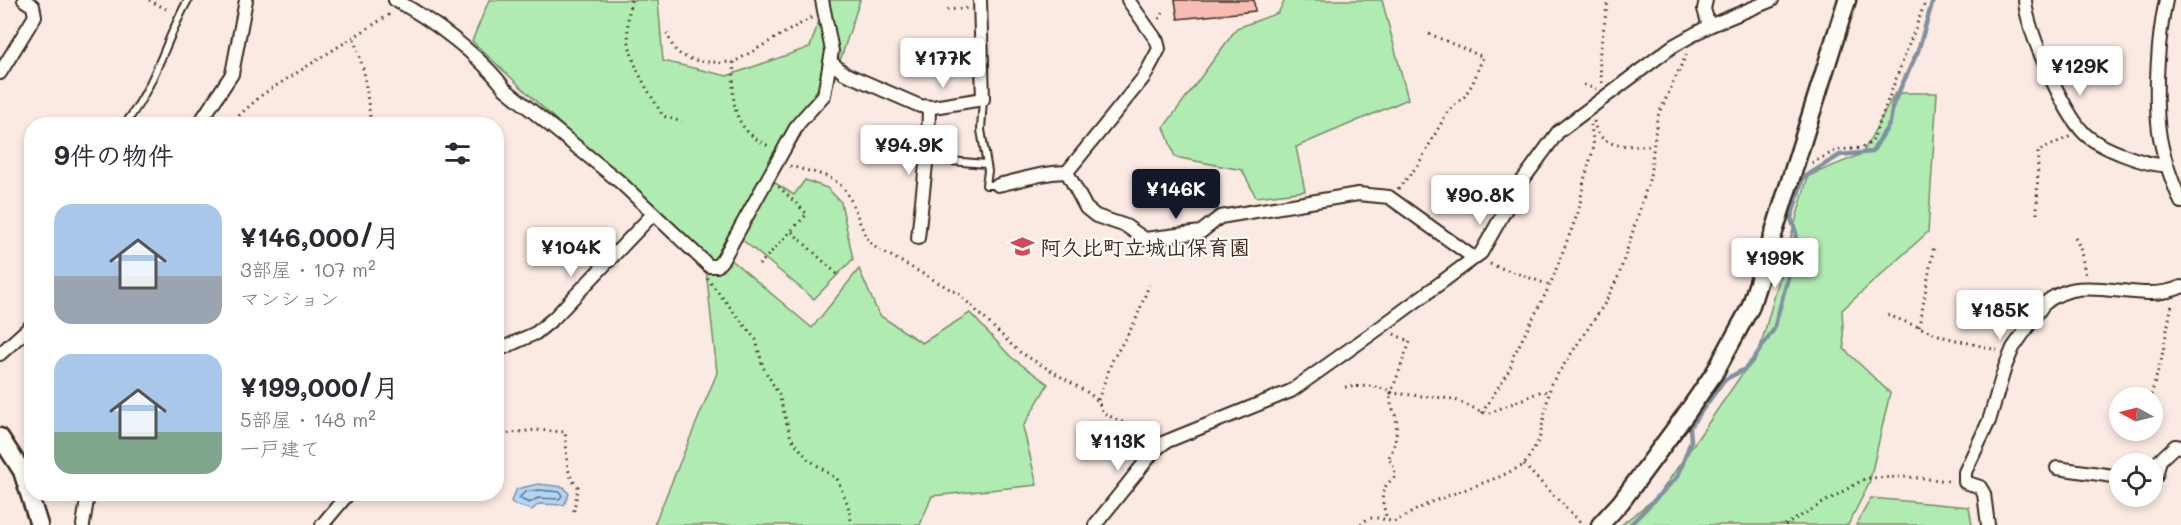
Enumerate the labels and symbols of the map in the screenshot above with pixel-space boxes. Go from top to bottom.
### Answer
pin: ¥177K [901,38,985,89]
pin: ¥129K [2038,46,2122,97]
pin: ¥94.9K [860,125,958,176]
pin: ¥146K [1134,169,1218,220]
pin: ¥90.8K [1431,175,1529,226]
pin: ¥104K [529,227,613,278]
school or university icon: 阿久比町立城山保育園 [1009,233,1035,259]
place label: 阿久比町立城山保育園 [1040,233,1250,260]
pin: ¥199K [1733,238,1817,289]
pin: ¥185K [1958,290,2042,341]
north arrow [2109,387,2163,441]
pin: ¥113K [1076,421,1160,472]

